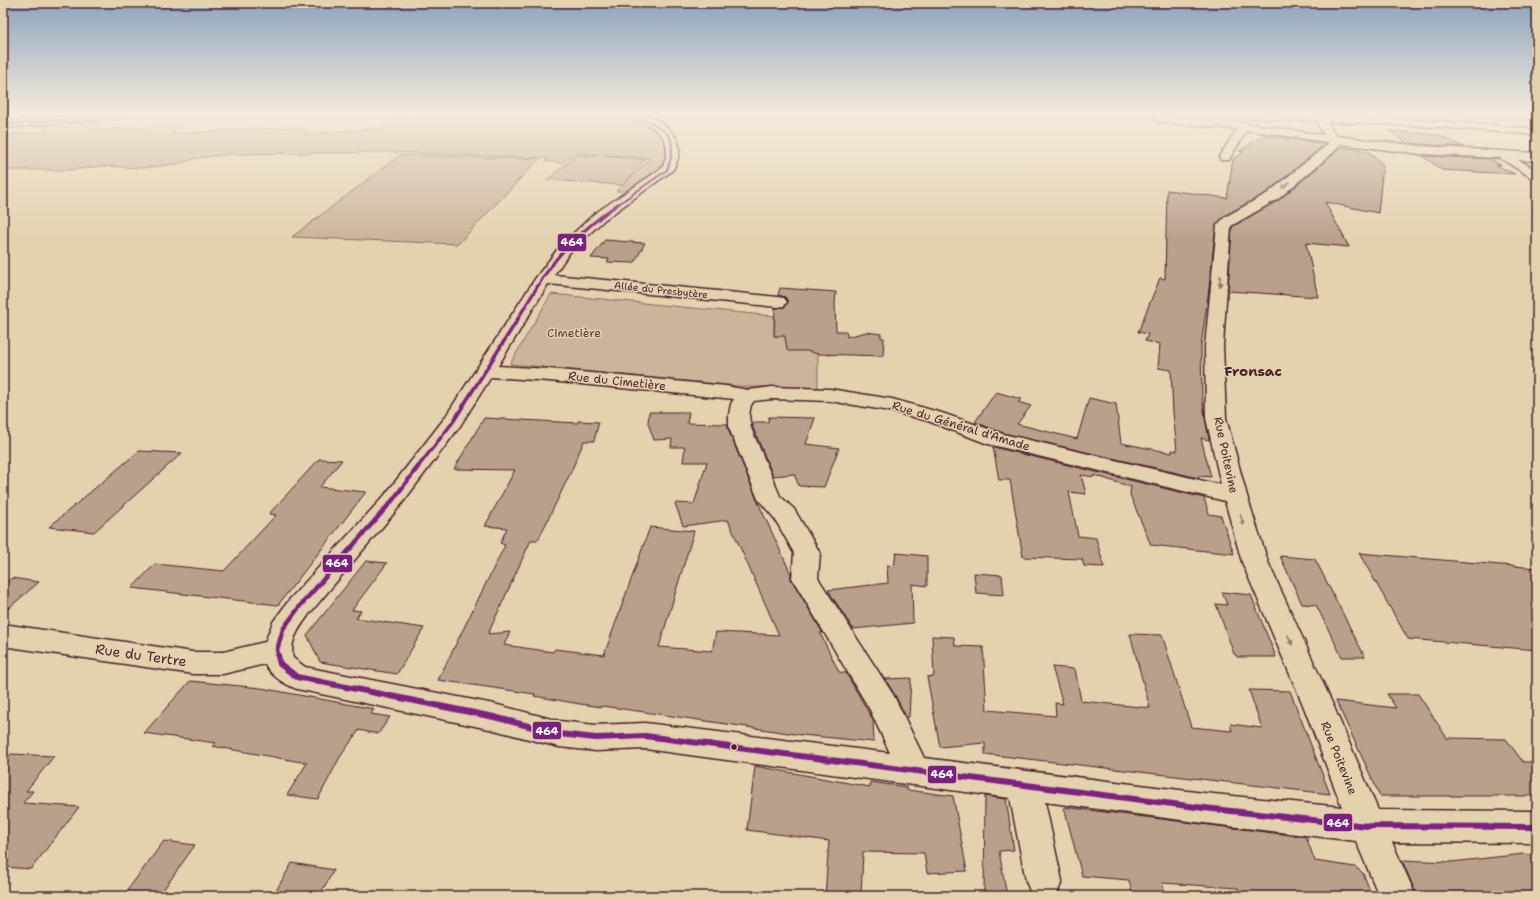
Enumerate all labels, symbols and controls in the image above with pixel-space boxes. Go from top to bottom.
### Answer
one-way arrow [1281,180,1291,189]
line badge: 464 [557,233,587,252]
text: 464 [561,235,584,250]
one-way arrow [1216,275,1223,287]
street label: Allée du Presbytère [614,279,709,301]
park label: Cimetière [547,325,601,341]
district label: Fronsac [1224,362,1282,380]
street label: Rue du Cimetière [567,368,667,394]
street label: Rue du Général d'Amade [890,397,1032,455]
street label: Rue Poitevine [1210,415,1242,495]
one-way arrow [1239,514,1245,526]
line badge: 464 [322,554,353,573]
text: 464 [326,556,349,571]
one-way arrow [1287,635,1293,646]
street label: Rue du Tertre [94,640,188,670]
street label: Rue Poitevine [1317,719,1361,797]
line badge: 464 [532,721,562,740]
text: 464 [536,724,559,739]
unlabelled marker [729,742,739,752]
line badge: 464 [927,765,957,784]
text: 464 [931,767,954,782]
line badge: 464 [1323,813,1353,832]
text: 464 [1327,816,1350,831]

